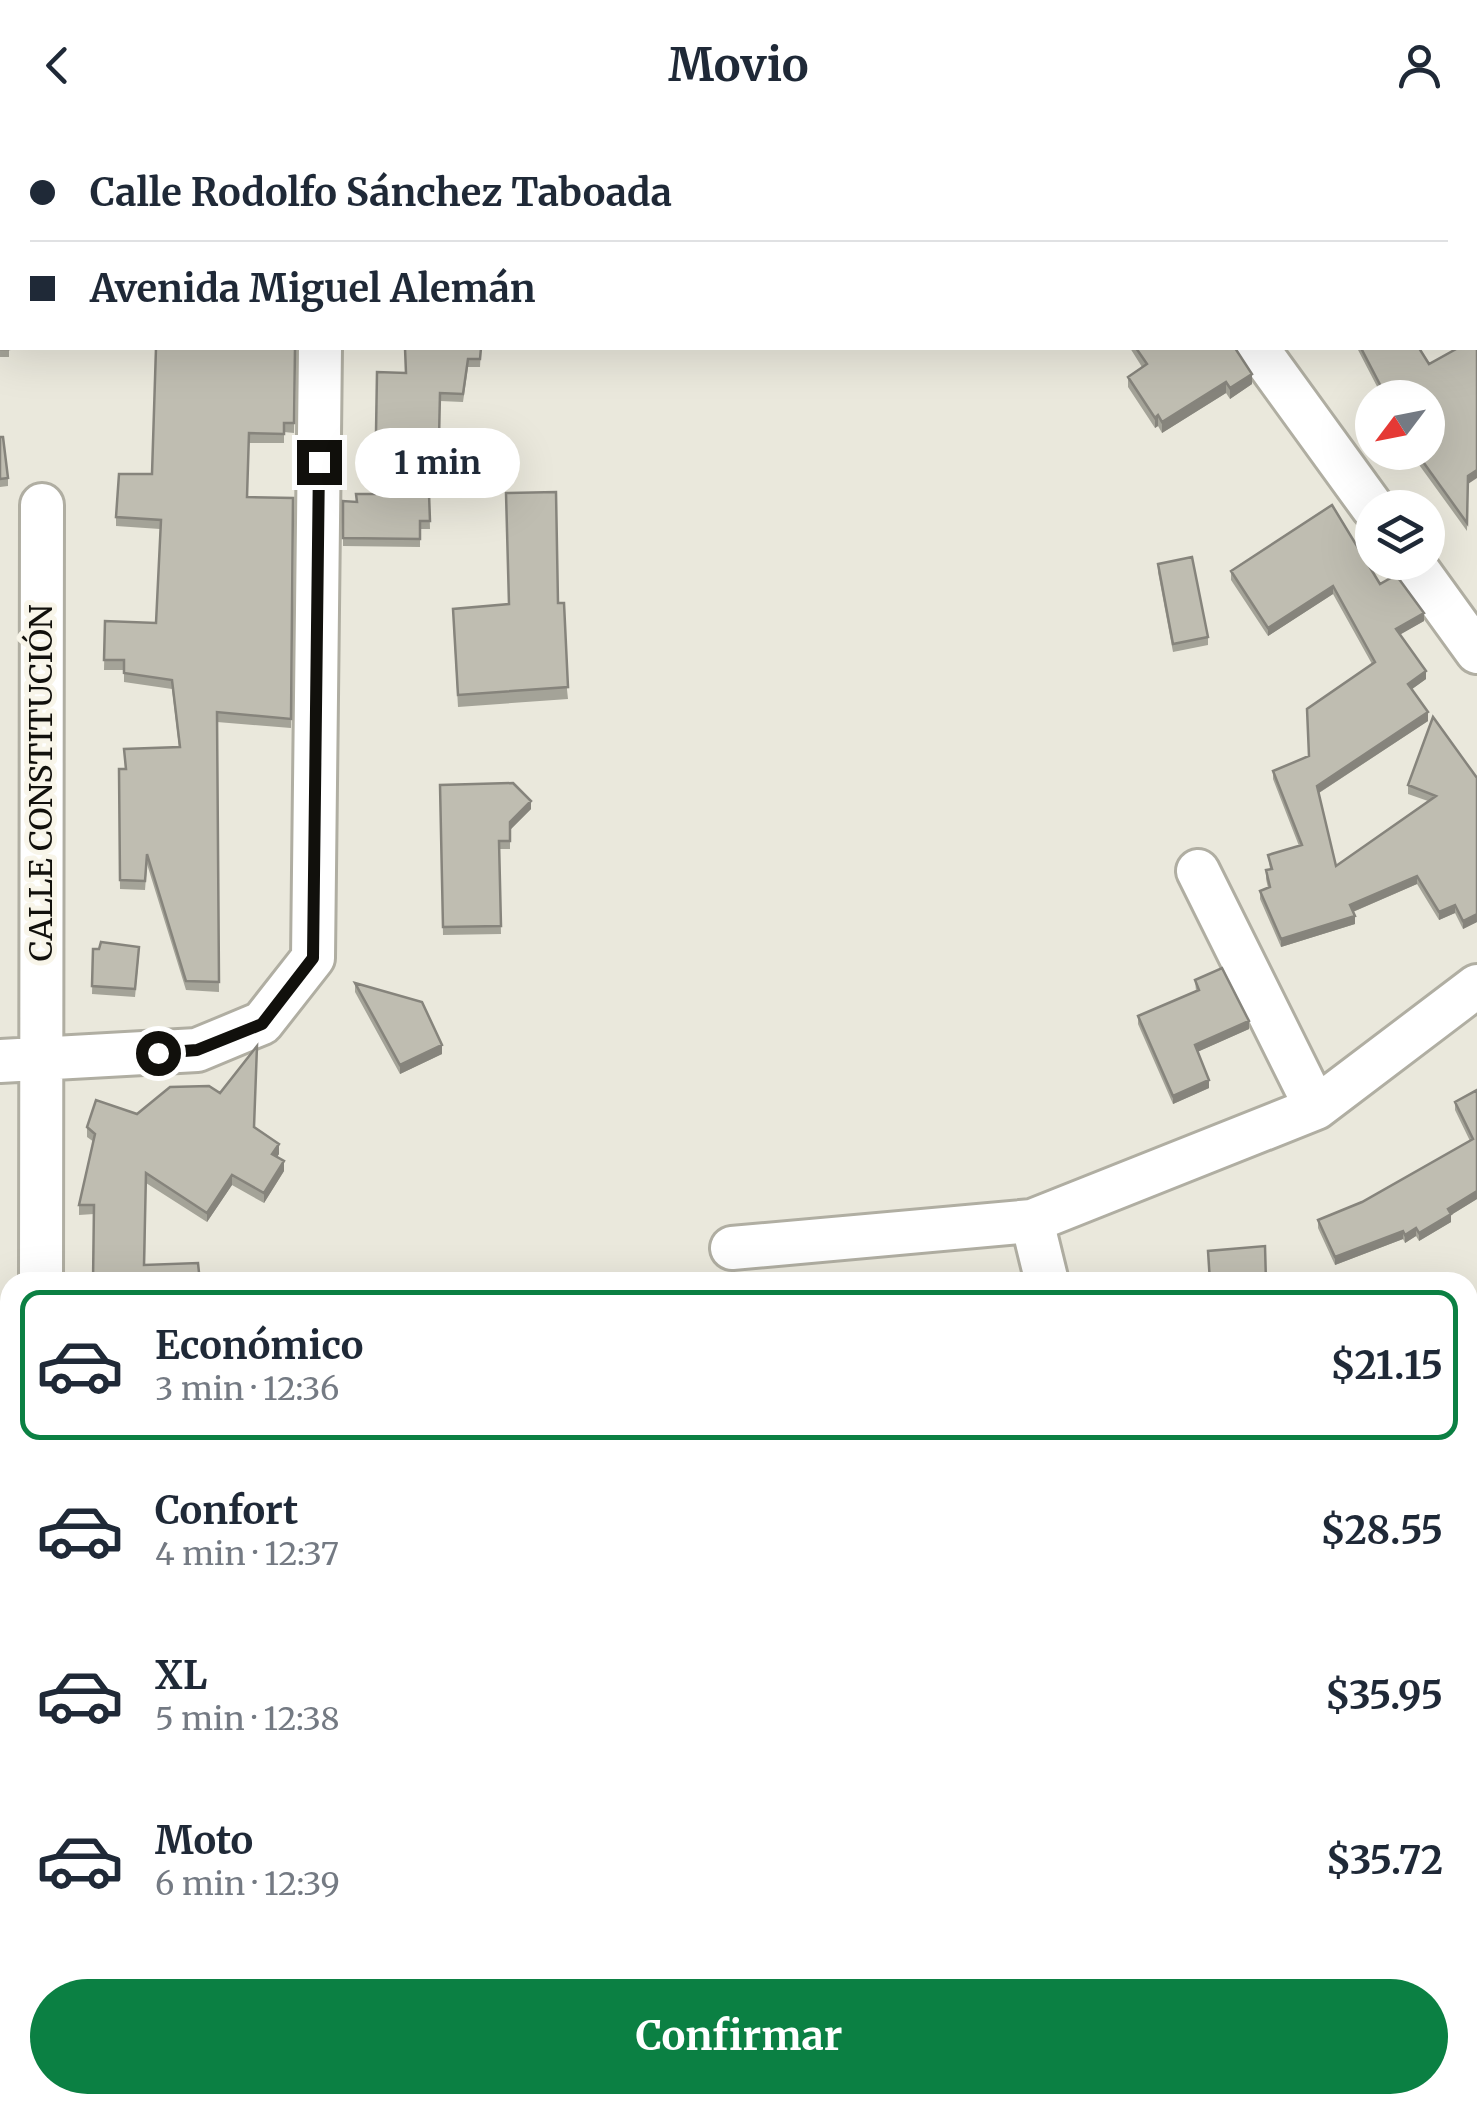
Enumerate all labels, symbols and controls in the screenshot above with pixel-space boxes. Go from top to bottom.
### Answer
text: Movio [668,37,809,93]
icon: back [30,38,85,93]
icon: person [1392,38,1447,93]
text: Calle Rodolfo Sánchez Taboada [90,169,672,216]
text: Avenida Miguel Alemán [90,265,536,312]
north arrow [1355,380,1445,470]
map controls [1355,380,1445,580]
callout: 1 min [354,427,519,497]
route end [297,440,342,485]
text: 1 min [394,443,481,483]
button: layers [1355,490,1445,580]
street label: CALLE CONSTITUCIÓN [21,604,61,961]
route start [136,1031,181,1076]
icon: car [35,1320,125,1410]
text: Económico [155,1322,363,1369]
text: $21.15 [1330,1342,1443,1389]
text: 3 min · 12:36 [155,1369,339,1409]
icon: car [35,1485,125,1575]
text: Confort [155,1487,298,1534]
text: $28.55 [1320,1507,1443,1554]
text: 4 min · 12:37 [155,1534,339,1574]
icon: car [35,1650,125,1740]
text: XL [155,1652,207,1699]
text: $35.95 [1325,1672,1443,1719]
text: 5 min · 12:38 [155,1699,340,1739]
icon: car [35,1815,125,1905]
text: Moto [155,1817,253,1864]
text: $35.72 [1326,1837,1443,1884]
text: 6 min · 12:39 [155,1864,340,1904]
button: Confirmar [30,1979,1448,2094]

